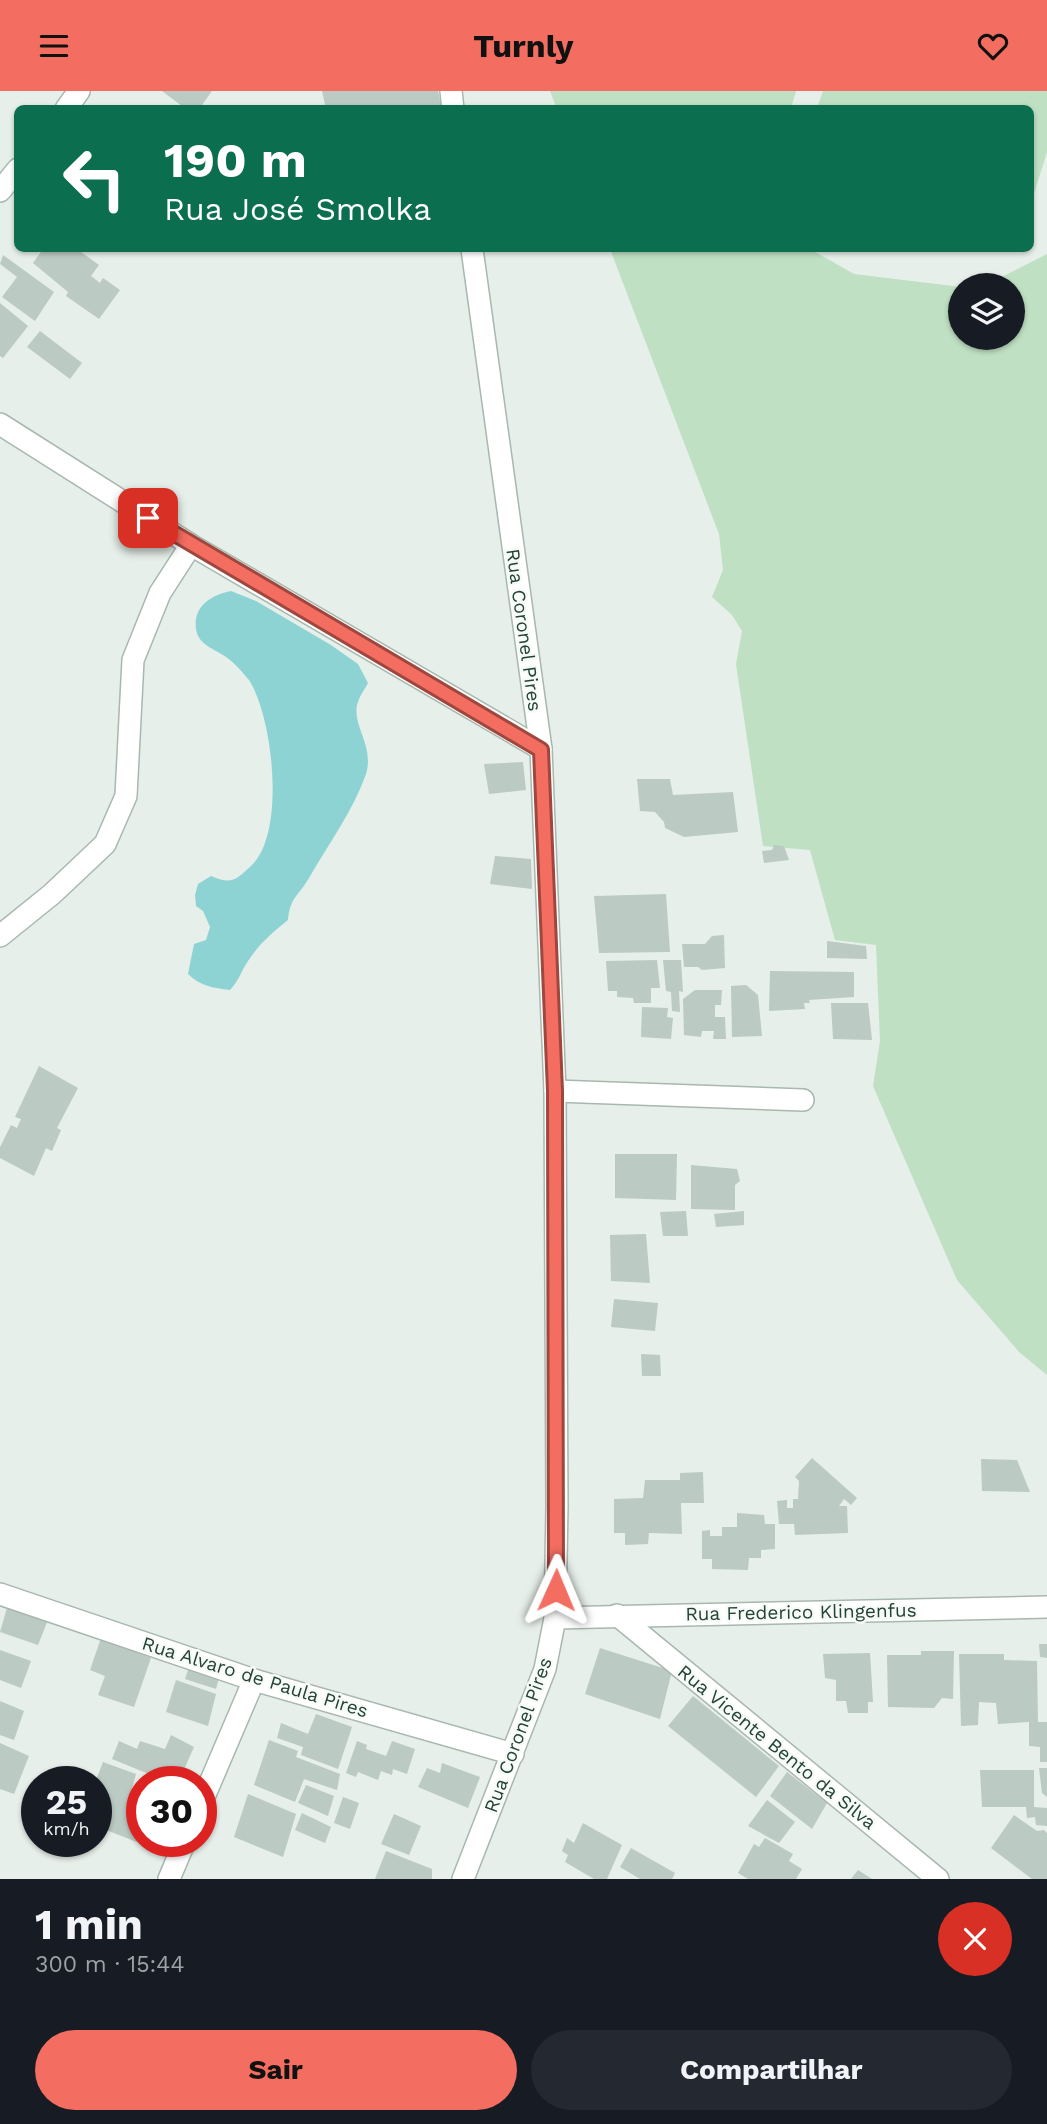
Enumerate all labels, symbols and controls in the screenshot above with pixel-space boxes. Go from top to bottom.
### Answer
icon: menu [35,27,73,65]
text: Turnly [473,27,574,65]
icon: heart [974,27,1012,65]
text: 190 m [164,131,307,189]
icon: left [49,133,140,224]
text: Rua José Smolka [164,190,431,228]
map controls [948,273,1025,350]
button: layers [948,273,1025,350]
pin [118,488,178,548]
icon: arrive [129,499,167,537]
street label: Rua Coronel Pires [501,547,547,713]
position arrow [519,1553,593,1627]
street label: Rua Frederico Klingenfus [685,1598,917,1626]
street label: Rua Alvaro de Paula Pires [139,1632,371,1722]
street label: Rua Coronel Pires [479,1654,557,1816]
street label: Rua Vicente Bento da Silva [673,1660,881,1834]
speed limit sign: 30 [126,1766,217,1857]
text: 25 [46,1781,87,1823]
text: km/h [43,1818,90,1839]
text: 1 min [35,1900,143,1949]
button: close [938,1902,1012,1976]
text: 300 m · 15:44 [35,1951,184,1978]
button: Sair [35,2030,517,2110]
button: Compartilhar [531,2030,1012,2110]

